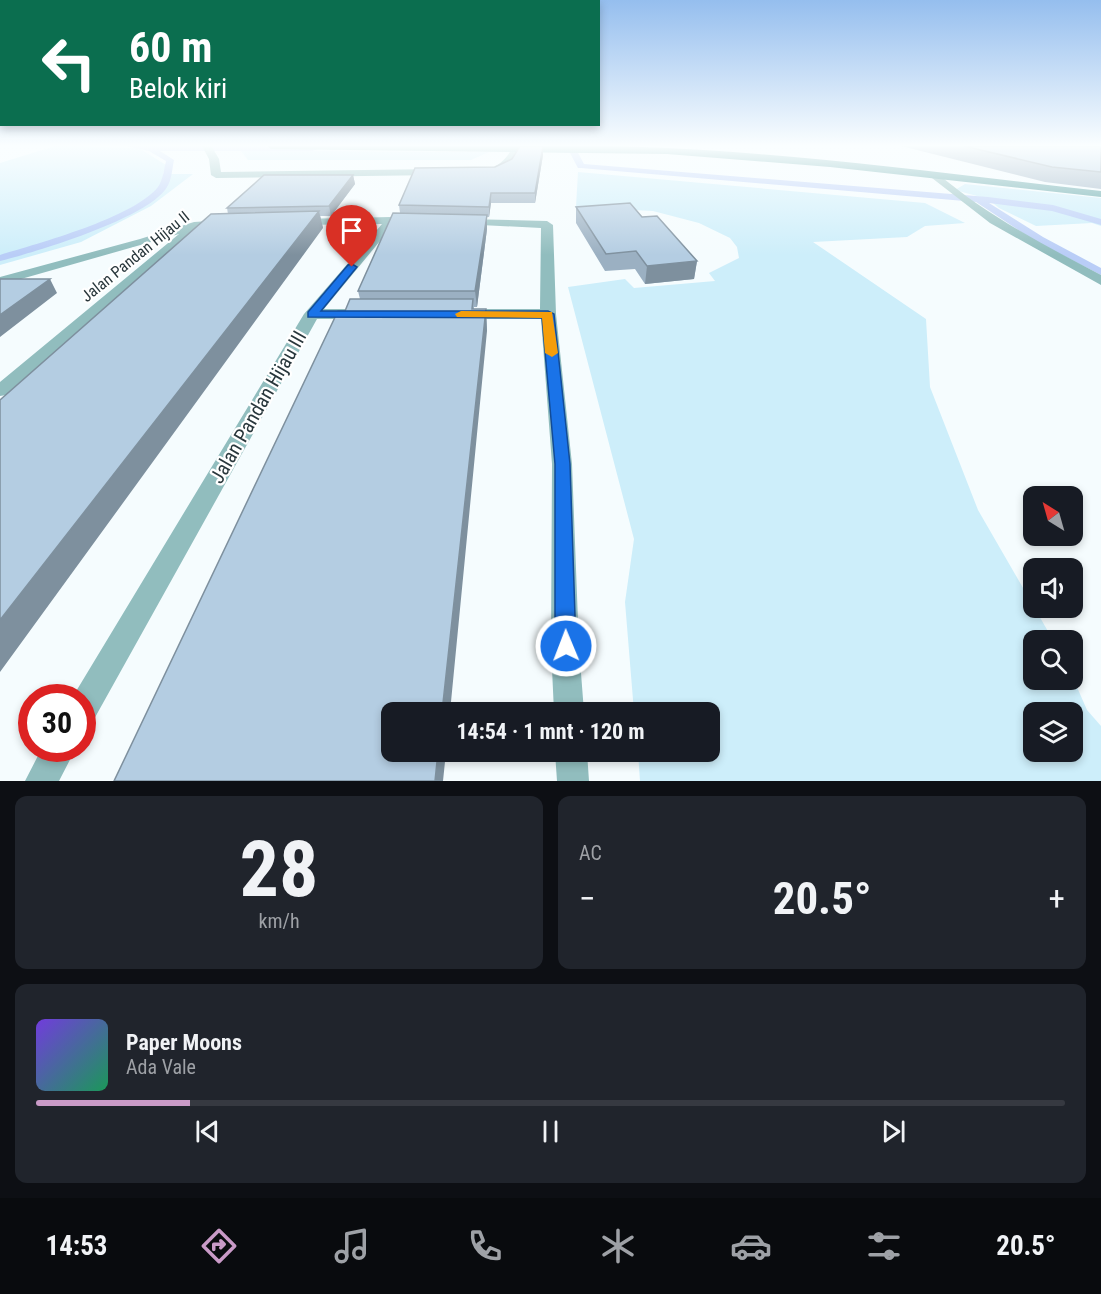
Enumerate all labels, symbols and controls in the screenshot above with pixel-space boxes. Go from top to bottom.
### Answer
text: 60 m [129,23,212,72]
icon: left [30,24,108,102]
text: Belok kiri [129,73,227,105]
pin [326,205,377,267]
street label: Jalan Pandan Hijau II [77,207,193,306]
icon: arrive [335,214,368,247]
street label: Jalan Pandan Hijau III [205,327,311,487]
north arrow [1023,486,1083,546]
map controls [1023,486,1083,762]
button: sound [1023,558,1083,618]
position arrow [534,614,598,678]
button: search [1023,630,1083,690]
speed limit sign: 30 [18,684,96,762]
button: layers [1023,702,1083,762]
text: 14:54 · 1 mnt · 120 m [456,719,645,744]
text: 28 [240,824,318,915]
text: AC [579,841,602,865]
text: 20.5° [773,872,871,925]
text: − [579,879,596,918]
text: + [1049,879,1065,918]
text: km/h [258,909,300,933]
text: Paper Moons [126,1030,242,1055]
text: Ada Vale [126,1055,196,1079]
icon: previous [191,1115,224,1148]
icon: pause [534,1115,567,1148]
icon: next [877,1115,910,1148]
icon: directions [198,1225,240,1267]
icon: music [331,1225,373,1267]
icon: phone [464,1225,506,1267]
icon: climate [597,1225,639,1267]
icon: car [730,1225,772,1267]
icon: filters [863,1225,905,1267]
text: 14:53 [45,1230,107,1262]
text: 20.5° [996,1230,1056,1262]

